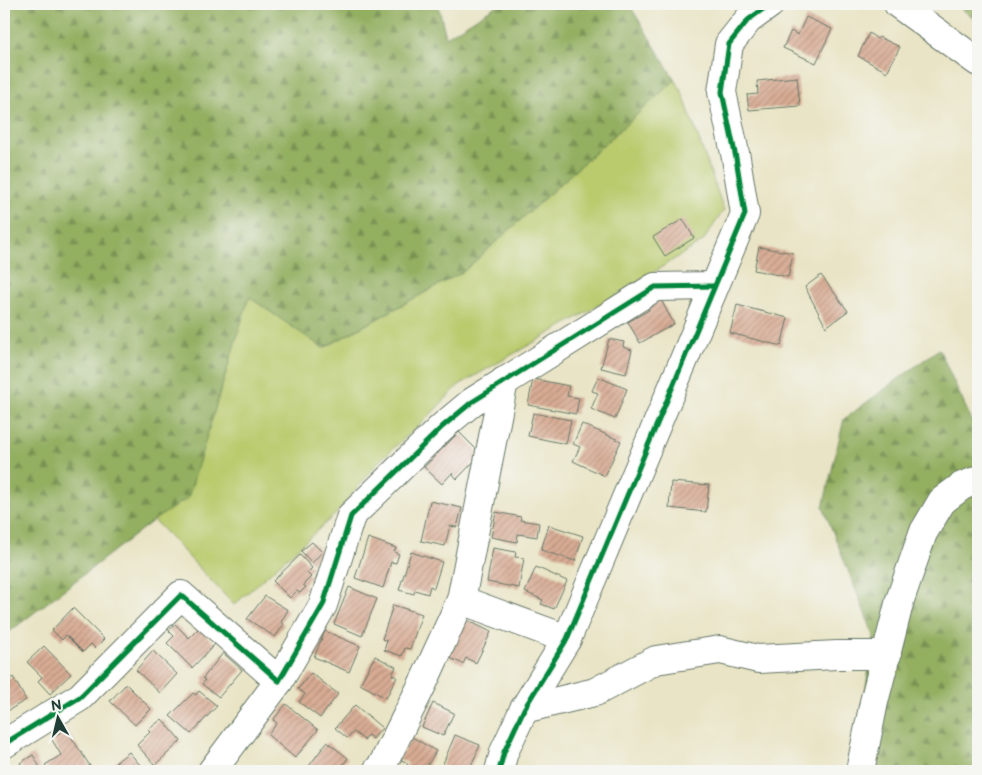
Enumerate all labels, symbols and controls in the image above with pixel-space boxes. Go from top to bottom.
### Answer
north arrow [32,692,82,742]
text: N [50,696,63,715]

